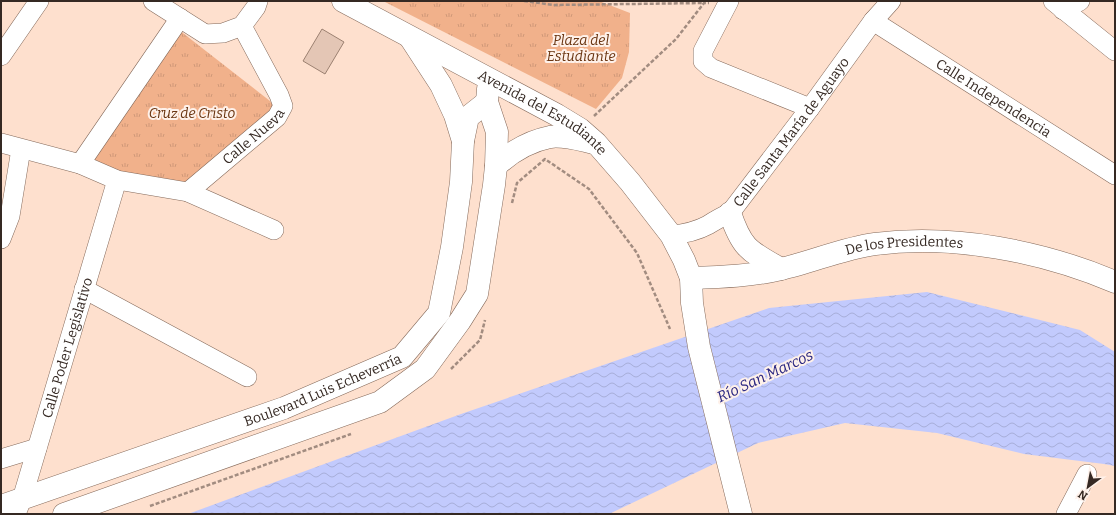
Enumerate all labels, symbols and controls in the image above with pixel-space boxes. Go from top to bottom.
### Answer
park label: Plaza del Estudiante [547,32,615,65]
street label: Calle Santa María de Aguayo [730,54,853,211]
street label: Calle Independencia [933,55,1054,141]
street label: Avenida del Estudiante [475,67,610,159]
park label: Cruz de Cristo [149,105,236,122]
street label: Calle Nueva [219,106,289,168]
street label: De los Presidentes [843,233,964,259]
street label: Calle Poder Legislativo [39,276,96,420]
water label: Río San Marcos [714,346,816,406]
street label: Boulevard Luis Echeverría [242,350,404,430]
north arrow [1068,467,1108,507]
text: N [1075,487,1090,503]

